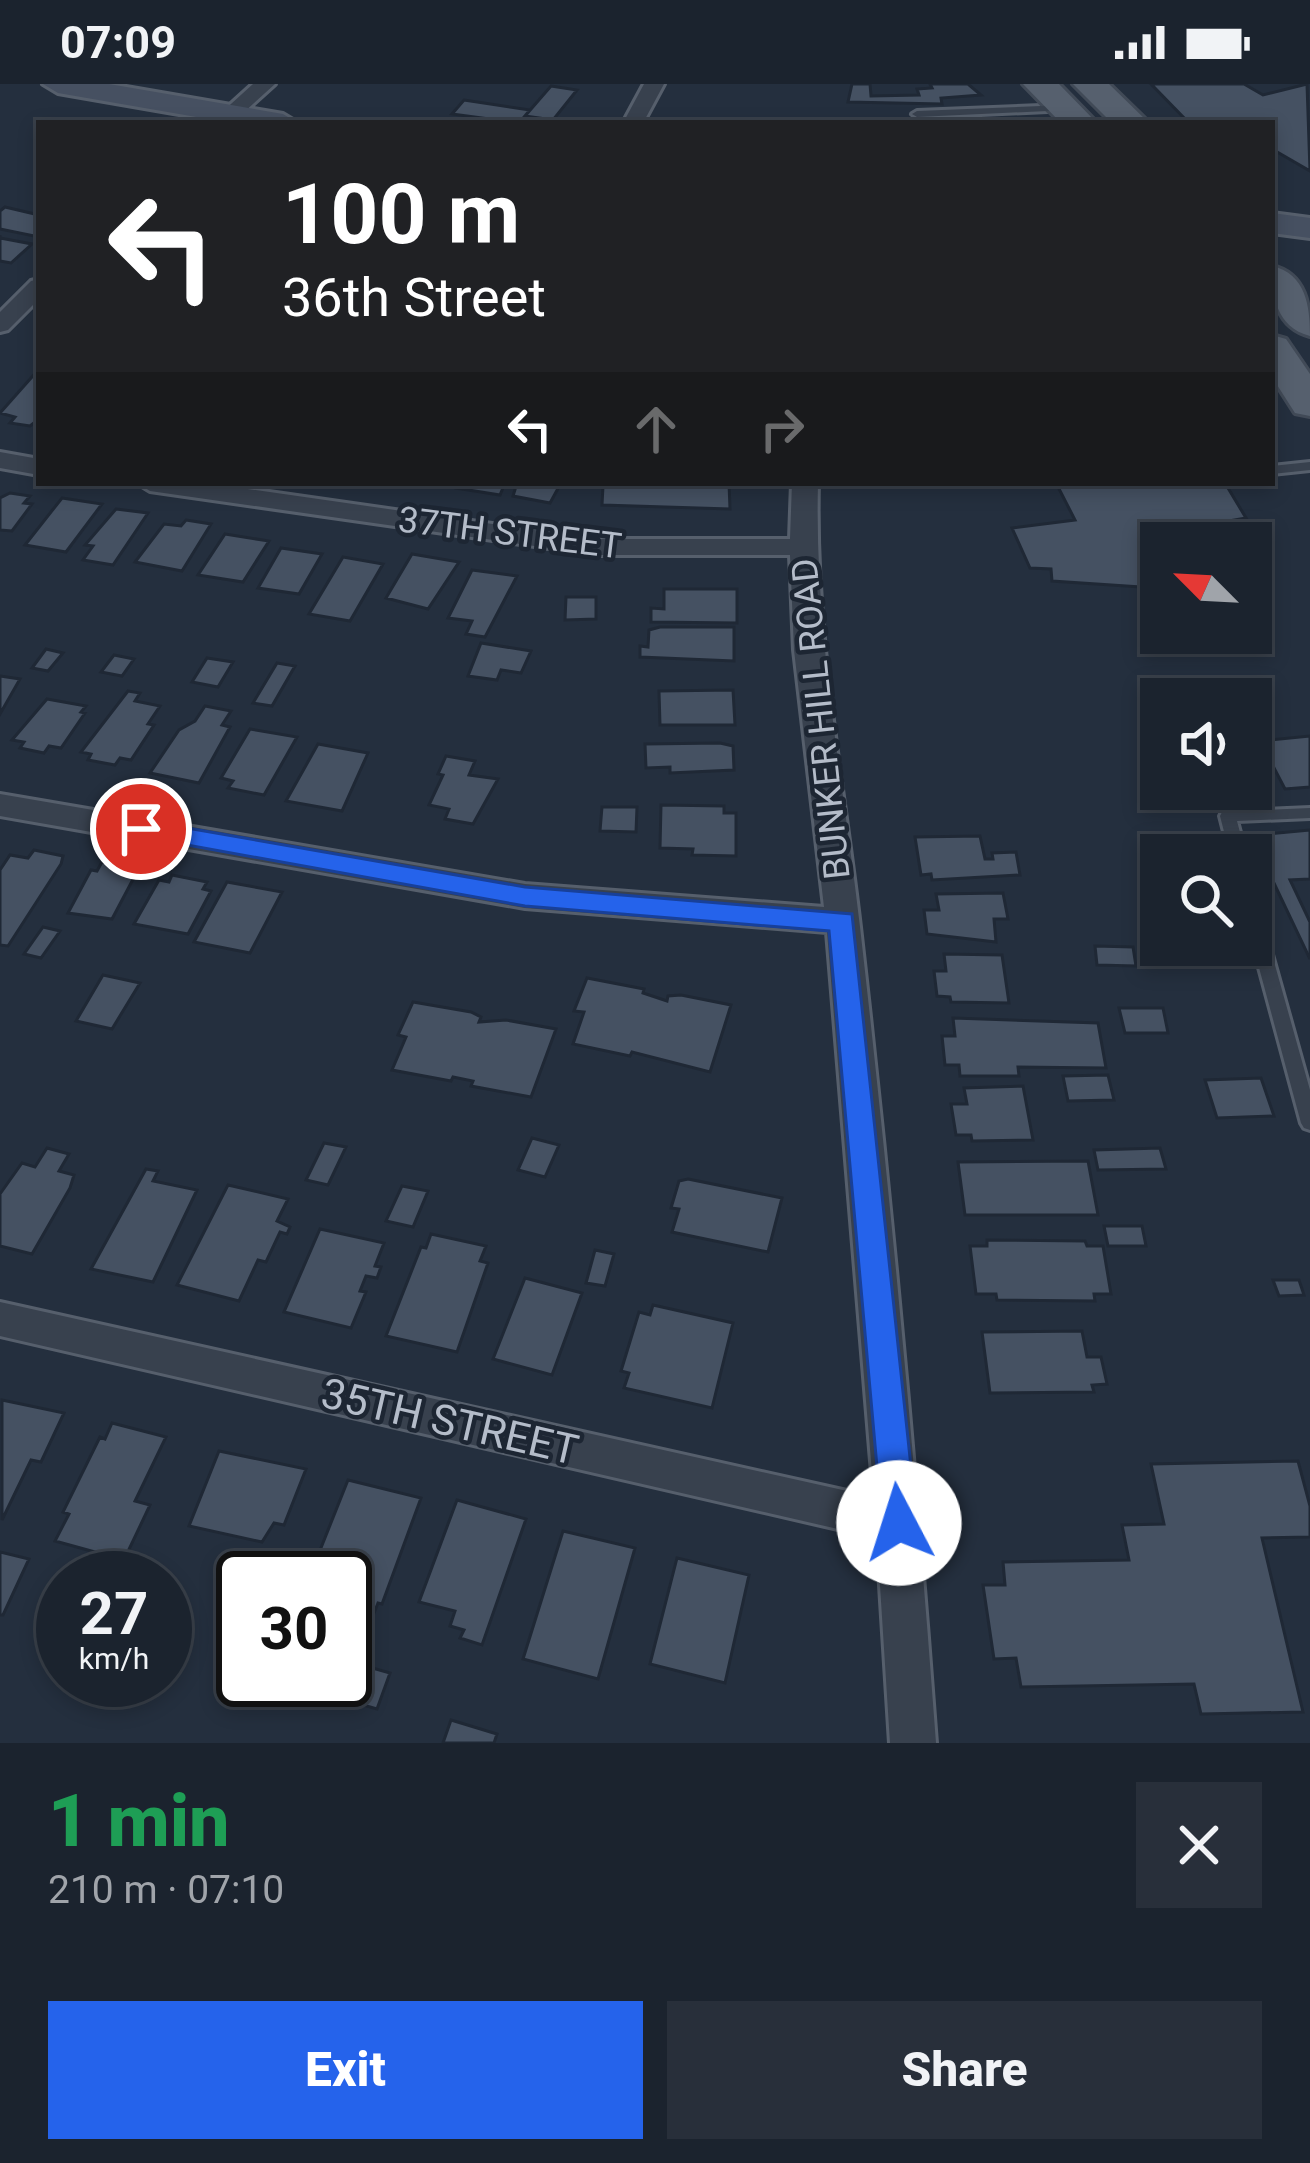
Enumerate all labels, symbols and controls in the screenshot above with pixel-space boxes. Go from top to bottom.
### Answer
text: 07:09 [60,16,176,69]
text: 100 m [282,165,520,264]
icon: left [84,168,240,324]
text: 36th Street [282,266,546,329]
icon: left [497,396,563,462]
icon: ahead [623,396,689,462]
icon: right [749,396,815,462]
street label: 37TH STREET [396,498,624,568]
north arrow [1140,522,1272,654]
map controls [1140,522,1272,966]
street label: BUNKER HILL ROAD [783,556,859,881]
button: sound [1140,678,1272,810]
pin [90,778,192,880]
icon: arrive [108,796,174,862]
button: search [1140,834,1272,966]
street label: 35TH STREET [317,1368,583,1475]
position arrow [836,1460,962,1586]
speed limit sign: 30 [216,1551,372,1707]
text: 27 [80,1578,148,1649]
text: km/h [79,1641,149,1676]
text: 1 min [48,1779,230,1864]
button: close [1136,1782,1262,1908]
text: 210 m · 07:10 [48,1867,284,1913]
button: Exit [48,2001,643,2139]
button: Share [667,2001,1262,2139]

